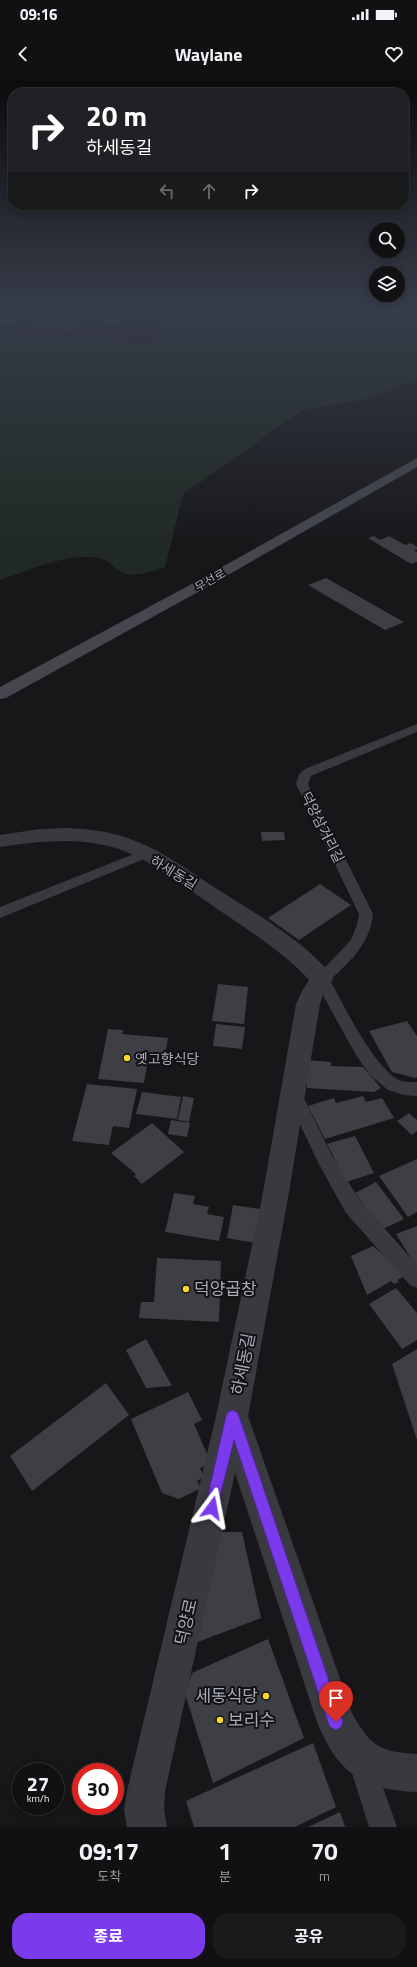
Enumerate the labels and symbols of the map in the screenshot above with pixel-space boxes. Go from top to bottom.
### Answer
street label: 무선로 [191,564,229,596]
street label: 덕양삼거리길 [296,788,350,866]
street label: 하세동길 [147,850,201,894]
place label: 옛고향식당 [135,1048,200,1069]
marker: 옛고향식당 [122,1053,132,1063]
place label: 덕양곱창 [194,1276,257,1302]
marker: 덕양곱창 [181,1284,191,1294]
street label: 하세동길 [224,1331,262,1397]
position arrow [191,1487,233,1529]
street label: 덕양로 [168,1596,204,1648]
pin [319,1681,353,1722]
place label: 세동식당 [195,1683,258,1709]
marker: 세동식당 [261,1691,271,1701]
place label: 보리수 [228,1707,275,1733]
marker: 보리수 [215,1715,225,1725]
speed limit sign: 30 [72,1763,124,1815]

